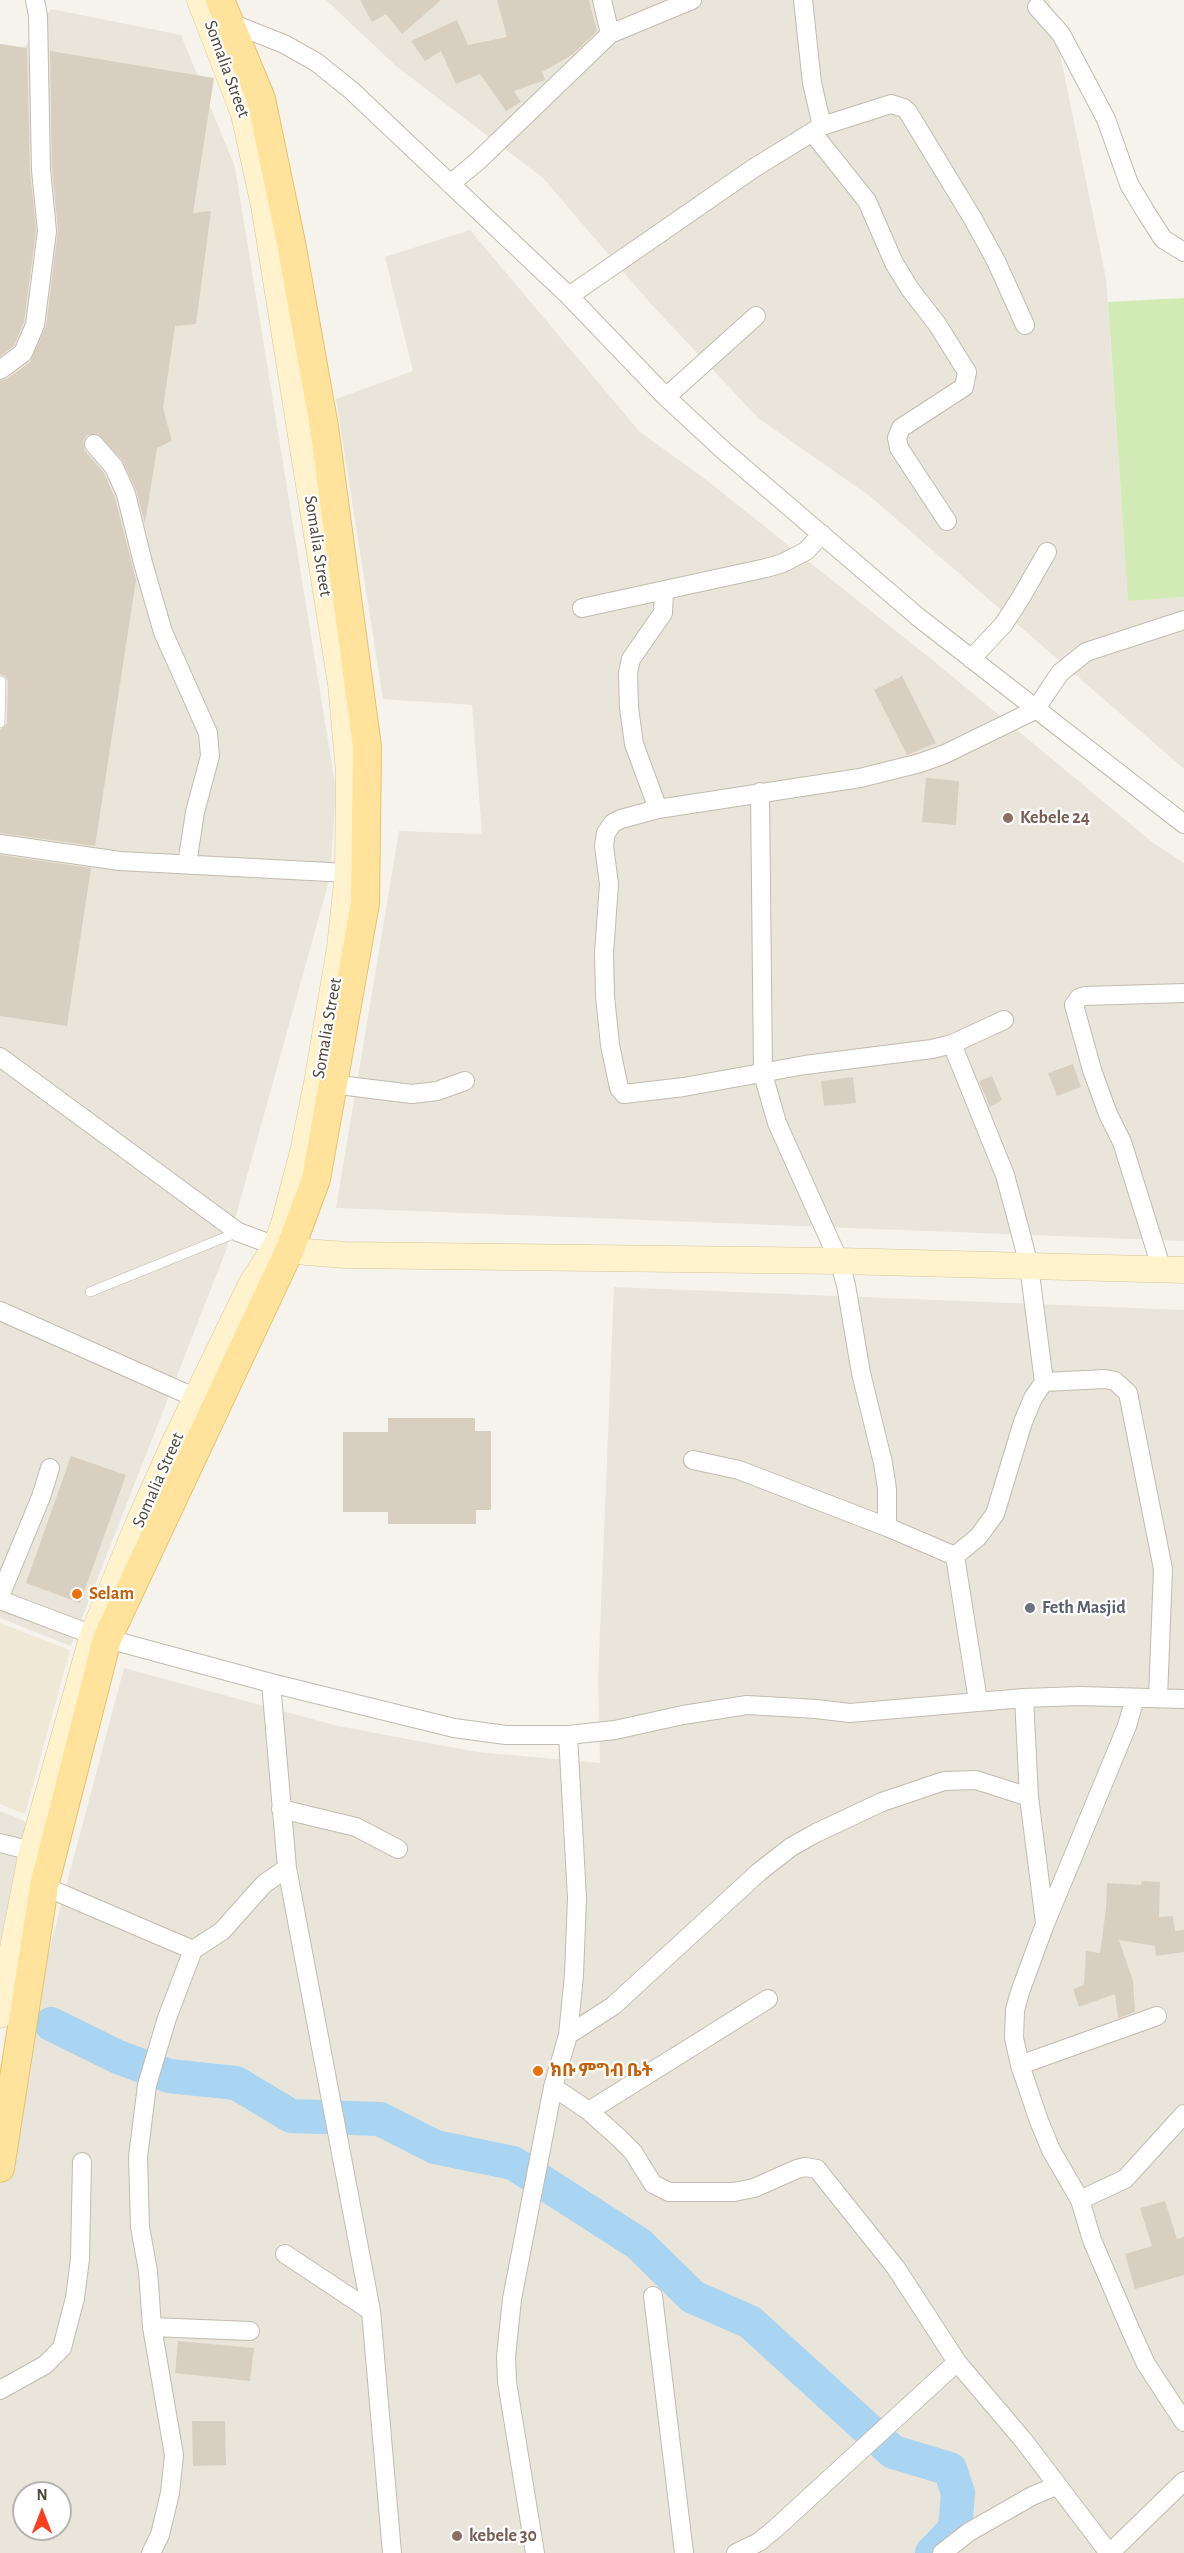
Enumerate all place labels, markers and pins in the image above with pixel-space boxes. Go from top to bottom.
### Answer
place label: Kebele 24 [1020,807,1090,829]
marker: Kebele 24 [1001,811,1015,825]
place label: Selam [89,1583,134,1605]
marker: Selam [70,1587,84,1601]
place label: Feth Masjid [1042,1597,1126,1619]
marker: Feth Masjid [1023,1601,1037,1615]
place label: ክቡ ምግብ ቤት [550,2060,653,2082]
marker: ክቡ ምግብ ቤት [531,2064,545,2078]
place label: kebele 30 [469,2525,537,2547]
marker: kebele 30 [450,2529,464,2543]

